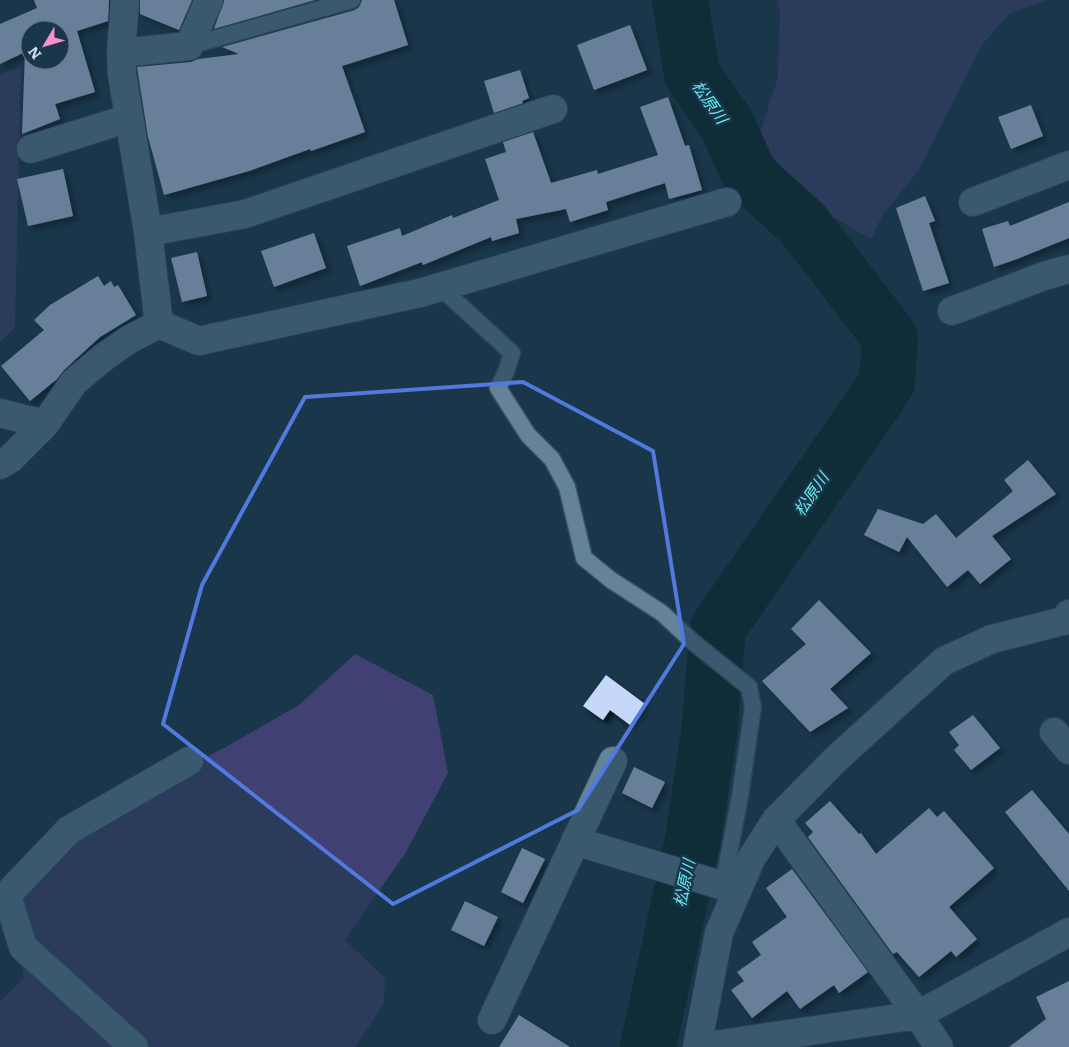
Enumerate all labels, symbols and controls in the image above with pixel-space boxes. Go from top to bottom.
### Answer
north arrow [20,20,70,70]
text: N [22,43,45,64]
water label: 松原川 [687,75,736,130]
water label: 松原川 [787,465,835,520]
water label: 松原川 [666,855,700,909]

